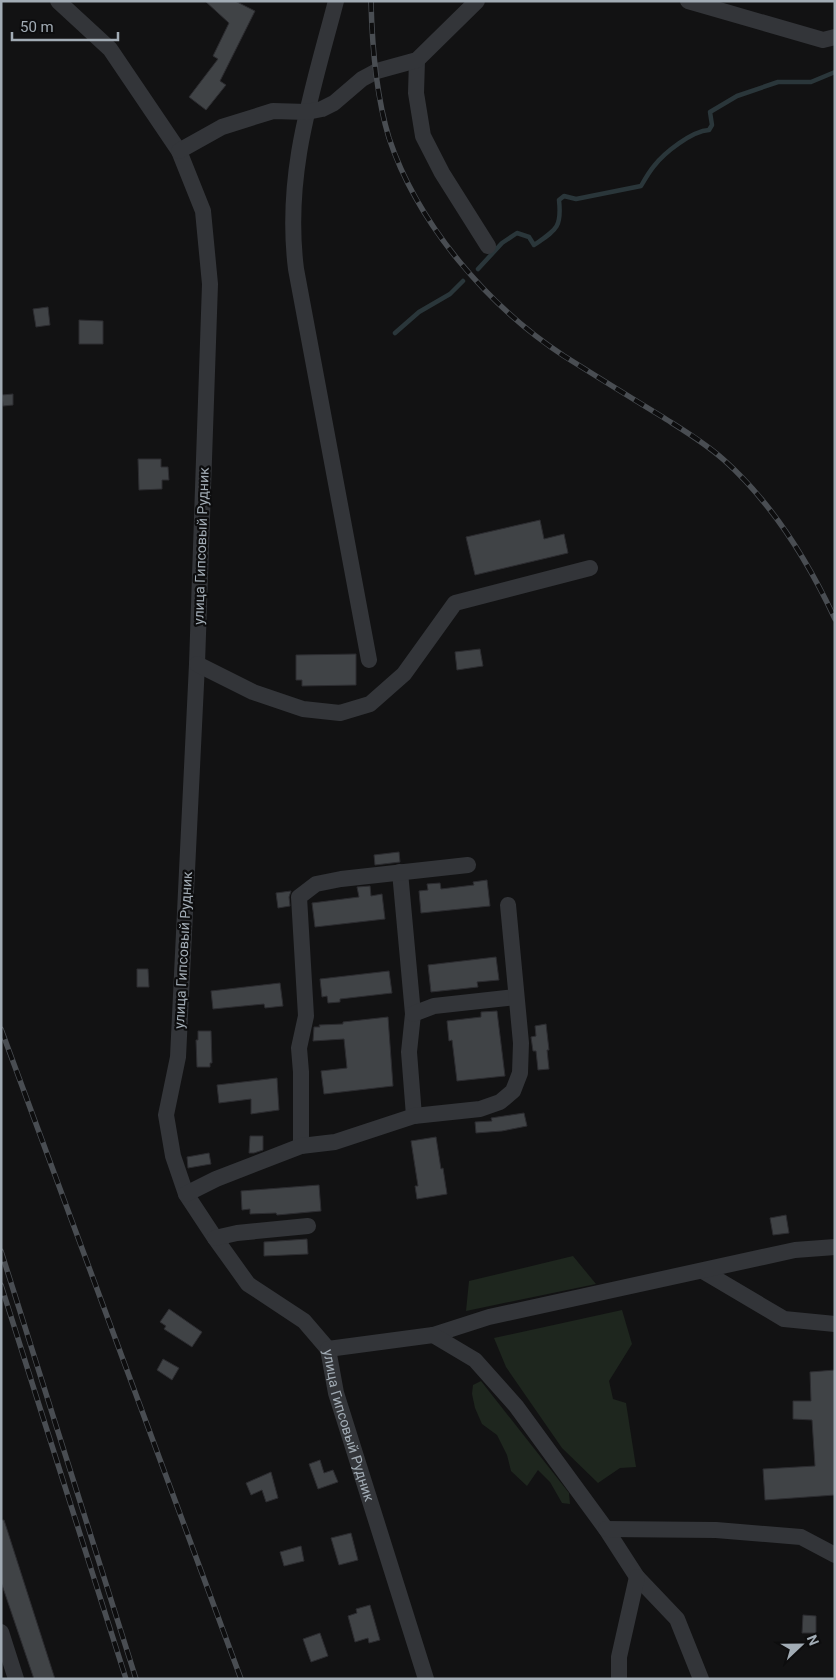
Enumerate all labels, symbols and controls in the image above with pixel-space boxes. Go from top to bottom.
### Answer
scale bar [12,10,119,42]
text: 50 m [20,18,54,36]
street label: улица Гипсовый Рудник [190,467,212,625]
street label: улица Гипсовый Рудник [171,870,195,1029]
street label: улица Гипсовый Рудник [320,1348,378,1504]
north arrow [776,1620,826,1670]
text: N [804,1633,822,1648]

